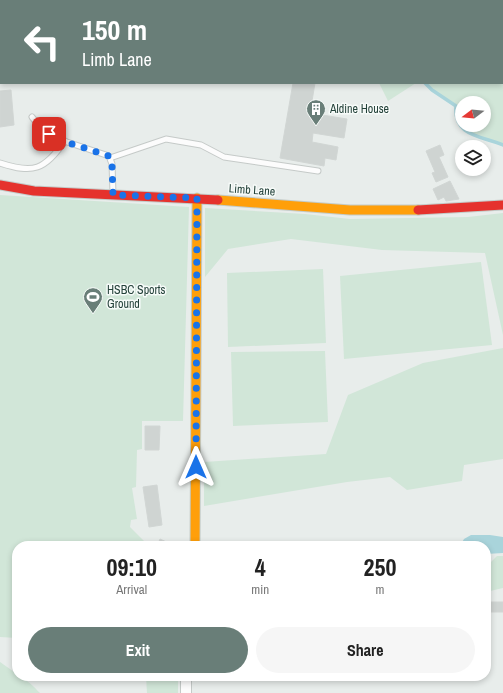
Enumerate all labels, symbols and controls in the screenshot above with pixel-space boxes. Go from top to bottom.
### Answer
text: 150 m [82,11,147,49]
icon: left [16,16,68,68]
text: Limb Lane [82,47,152,72]
north arrow [455,96,491,132]
map controls [455,96,491,176]
building icon: Aldine House [305,98,327,126]
place label: Aldine House [329,101,389,117]
pin [32,117,66,151]
icon: arrive [38,123,60,145]
button: layers [455,140,491,176]
street label: Limb Lane [228,180,276,200]
place label: HSBC Sports Ground [107,282,166,312]
sports icon: HSBC Sports Ground [82,286,104,314]
position arrow [175,446,217,488]
text: 09:10 [107,551,157,583]
text: 4 [255,551,266,583]
text: 250 [364,551,396,583]
text: Arrival [116,581,147,598]
text: min [251,581,269,598]
text: m [376,581,384,598]
button: Exit [28,627,248,673]
button: Share [256,627,475,673]

